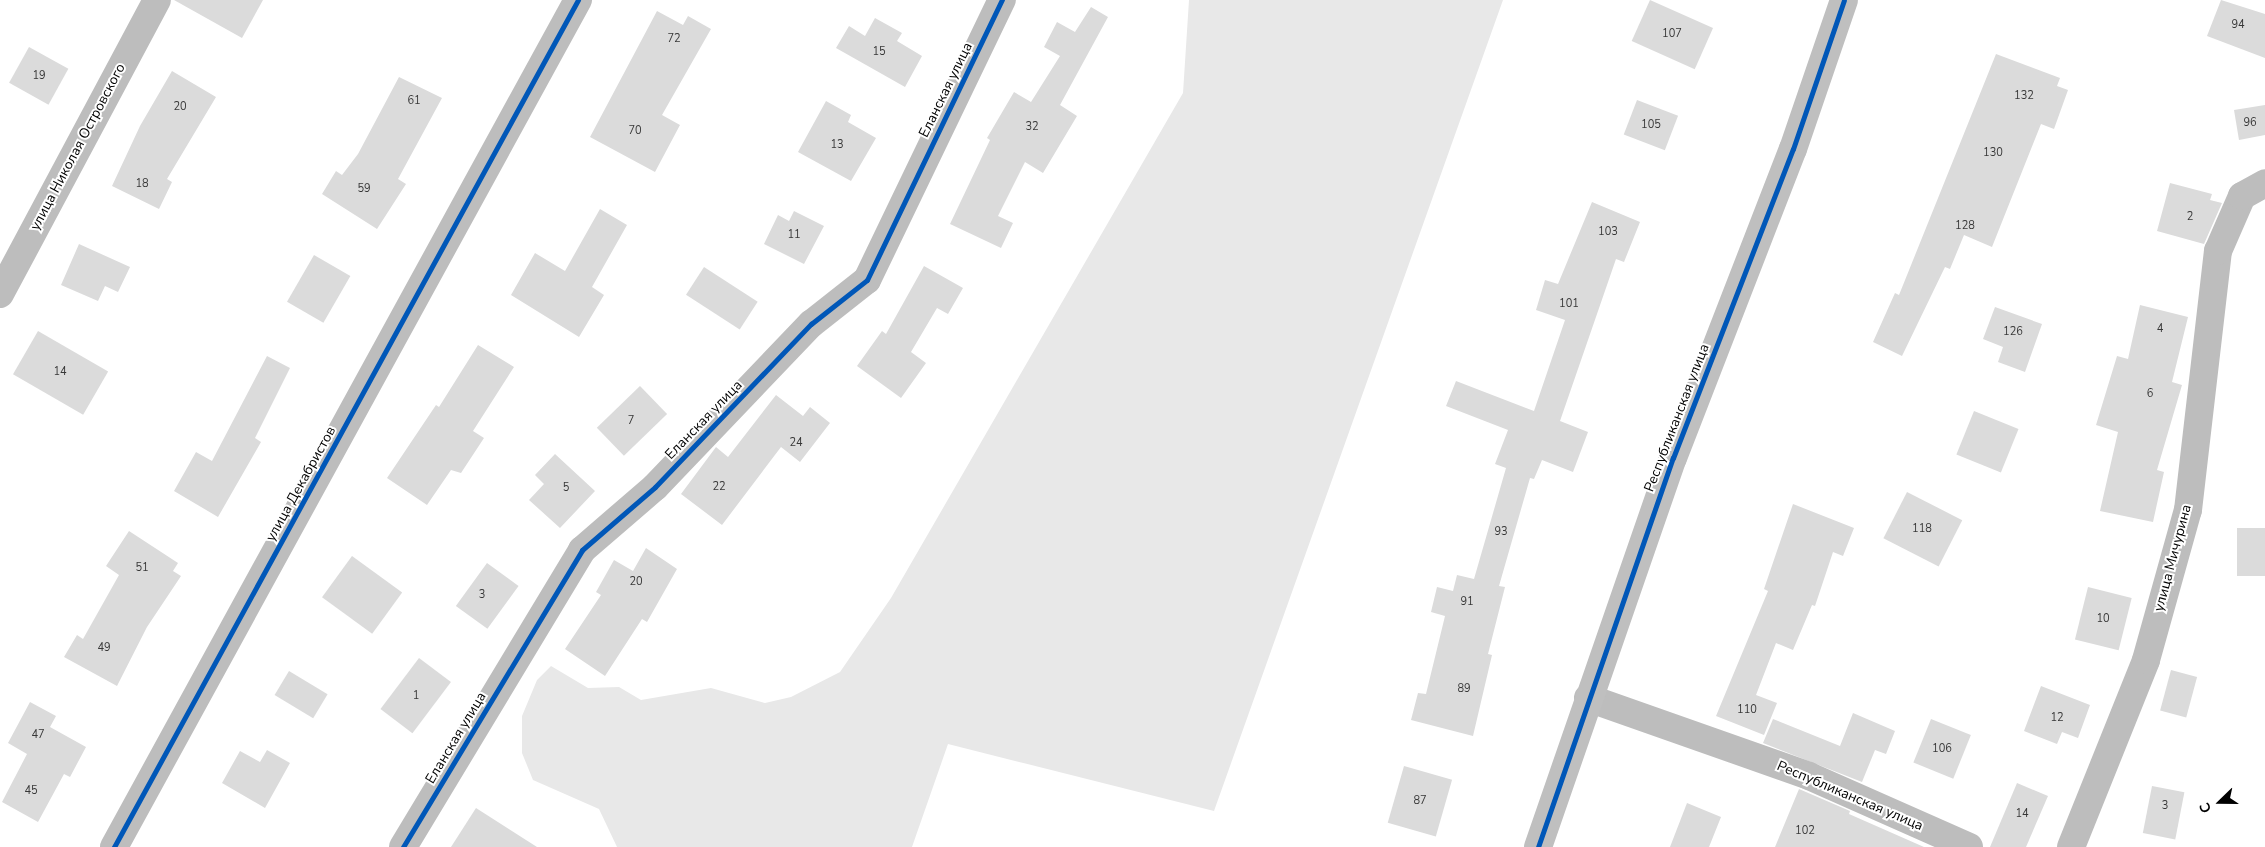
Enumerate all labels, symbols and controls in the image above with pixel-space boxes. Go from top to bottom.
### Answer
house number: 94 [2231,18,2245,32]
house number: 107 [1662,27,1682,41]
house number: 72 [667,32,681,46]
street label: Еланская улица [916,40,976,140]
house number: 15 [872,45,886,59]
street label: улица Николая Островского [27,61,129,233]
house number: 19 [32,69,46,83]
house number: 132 [2014,89,2034,103]
house number: 61 [407,94,421,108]
house number: 20 [173,100,187,114]
house number: 96 [2243,116,2257,130]
house number: 105 [1641,118,1661,132]
house number: 32 [1025,120,1039,134]
house number: 70 [628,124,642,138]
house number: 13 [830,138,844,152]
house number: 130 [1983,146,2003,160]
house number: 18 [135,177,149,191]
house number: 59 [357,182,371,196]
house number: 2 [2187,210,2193,224]
house number: 128 [1955,219,1975,233]
house number: 103 [1598,225,1618,239]
house number: 11 [787,228,801,242]
house number: 101 [1559,297,1579,311]
house number: 4 [2157,322,2163,336]
house number: 126 [2003,325,2023,339]
street label: Республиканская улица [1641,342,1713,494]
house number: 14 [53,365,67,379]
street label: Еланская улица [662,377,746,463]
house number: 6 [2147,387,2153,401]
house number: 7 [628,414,634,428]
street label: улица Декабристов [262,424,340,544]
house number: 24 [789,436,803,450]
house number: 22 [712,480,726,494]
house number: 5 [563,481,569,495]
street label: улица Мичурина [2151,503,2195,613]
house number: 118 [1912,522,1932,536]
house number: 93 [1494,525,1508,539]
house number: 51 [135,561,149,575]
house number: 20 [629,575,643,589]
house number: 3 [479,588,485,602]
house number: 91 [1460,595,1474,609]
house number: 10 [2096,612,2110,626]
house number: 49 [97,641,111,655]
house number: 89 [1457,682,1471,696]
house number: 1 [413,689,419,703]
street label: Еланская улица [422,689,490,787]
house number: 110 [1737,703,1757,717]
house number: 12 [2050,711,2064,725]
house number: 47 [31,728,45,742]
house number: 106 [1932,742,1952,756]
street label: Республиканская улица [1774,758,1926,834]
north arrow [2195,777,2245,827]
house number: 45 [24,784,38,798]
house number: 87 [1413,794,1427,808]
house number: 3 [2162,799,2168,813]
text: С [2195,800,2216,816]
house number: 14 [2015,807,2029,821]
house number: 102 [1795,824,1815,838]

